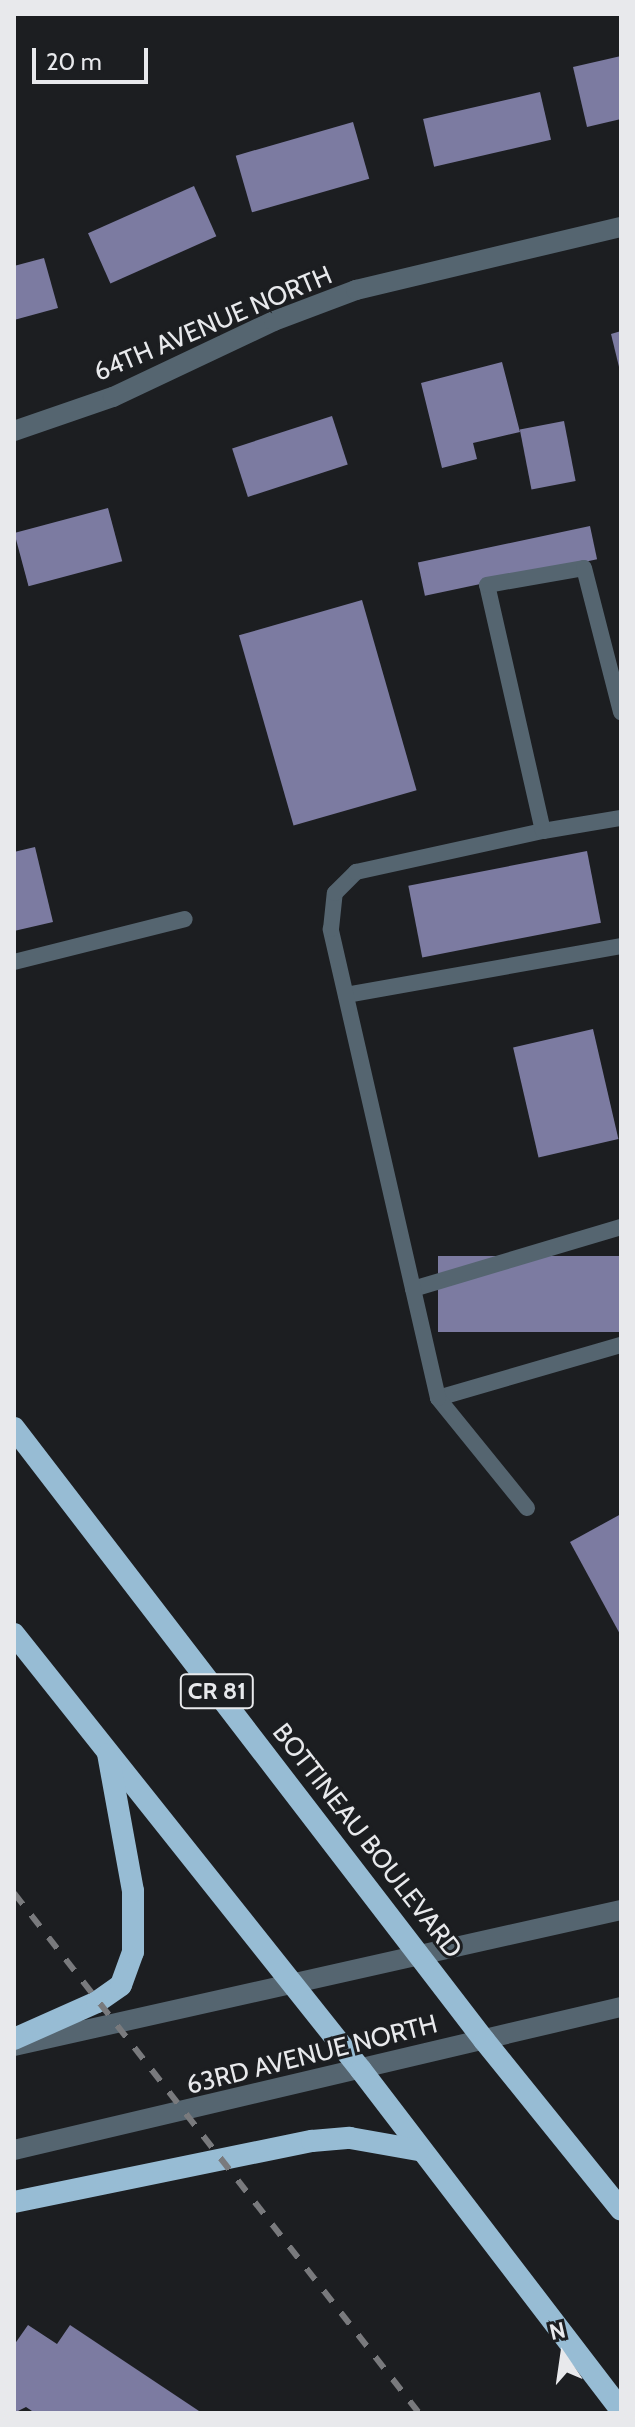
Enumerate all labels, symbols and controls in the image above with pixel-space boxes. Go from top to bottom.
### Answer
scale bar [36,32,152,82]
text: 20 m [46,47,102,76]
street label: 64TH AVENUE NORTH [89,260,337,388]
road number: CR 81 [179,1671,255,1711]
street label: BOTTINEAU BOULEVARD [266,1717,468,1965]
street label: 63RD AVENUE NORTH [183,2009,441,2101]
north arrow [523,2315,603,2395]
text: N [547,2316,568,2346]

